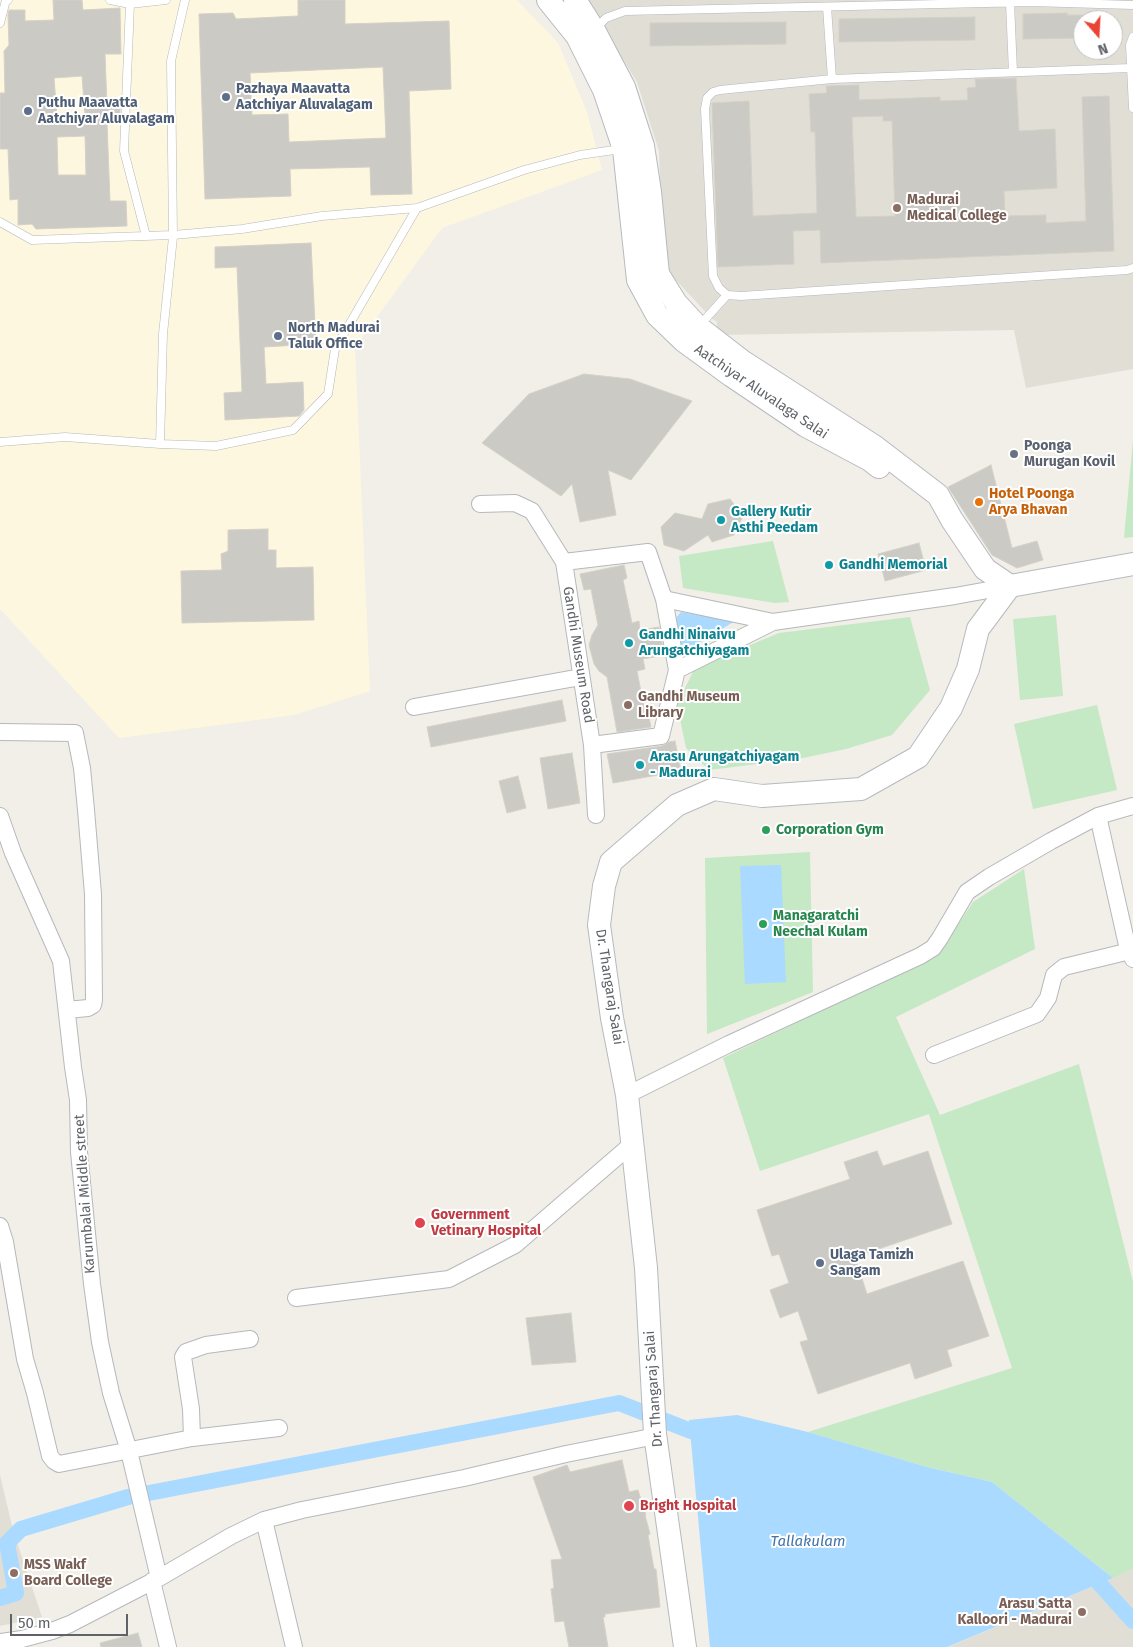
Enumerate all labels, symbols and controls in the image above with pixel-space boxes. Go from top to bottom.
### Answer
north arrow [1073,10,1123,60]
text: N [1096,39,1110,58]
place label: Pazhaya Maavatta Aatchiyar Aluvalagam [236,81,373,114]
marker: Pazhaya Maavatta Aatchiyar Aluvalagam [220,91,232,103]
place label: Puthu Maavatta Aatchiyar Aluvalagam [38,95,175,128]
marker: Puthu Maavatta Aatchiyar Aluvalagam [22,105,34,117]
place label: Madurai Medical College [907,192,1007,224]
marker: Madurai Medical College [891,202,903,214]
place label: North Madurai Taluk Office [288,320,380,352]
marker: North Madurai Taluk Office [272,330,284,342]
street label: Aatchiyar Aluvalaga Salai [691,341,831,443]
place label: Poonga Murugan Kovil [1024,438,1115,471]
marker: Poonga Murugan Kovil [1008,448,1020,460]
place label: Hotel Poonga Arya Bhavan [989,486,1074,518]
marker: Hotel Poonga Arya Bhavan [973,496,985,508]
place label: Gallery Kutir Asthi Peedam [731,504,818,536]
marker: Gallery Kutir Asthi Peedam [715,514,727,526]
place label: Gandhi Memorial [839,557,948,573]
marker: Gandhi Memorial [823,559,835,571]
street label: Gandhi Museum Road [559,585,597,725]
place label: Gandhi Ninaivu Arungatchiyagam [639,627,749,660]
marker: Gandhi Ninaivu Arungatchiyagam [623,637,635,649]
place label: Gandhi Museum Library [638,689,740,722]
marker: Gandhi Museum Library [622,699,634,711]
place label: Arasu Arungatchiyagam - Madurai [650,749,799,782]
marker: Arasu Arungatchiyagam - Madurai [634,759,646,771]
place label: Corporation Gym [776,822,884,838]
marker: Corporation Gym [760,824,772,836]
place label: Managaratchi Neechal Kulam [773,908,868,940]
marker: Managaratchi Neechal Kulam [757,918,769,930]
street label: Dr. Thangaraj Salai [592,928,626,1046]
street label: Karumbalai Middle street [71,1114,99,1274]
place label: Government Vetinary Hospital [431,1207,541,1240]
marker: Government Vetinary Hospital [413,1216,427,1230]
place label: Ulaga Tamizh Sangam [830,1247,914,1280]
marker: Ulaga Tamizh Sangam [814,1257,826,1269]
street label: Dr. Thangaraj Salai [642,1330,666,1448]
place label: Bright Hospital [640,1498,736,1514]
marker: Bright Hospital [622,1499,636,1513]
water label: Tallakulam [771,1533,845,1551]
place label: MSS Wakf Board College [24,1557,112,1590]
marker: MSS Wakf Board College [8,1567,20,1579]
place label: Arasu Satta Kalloori - Madurai [957,1596,1072,1628]
scale bar [12,1604,130,1636]
marker: Arasu Satta Kalloori - Madurai [1076,1606,1088,1618]
text: 50 m [18,1614,51,1632]

